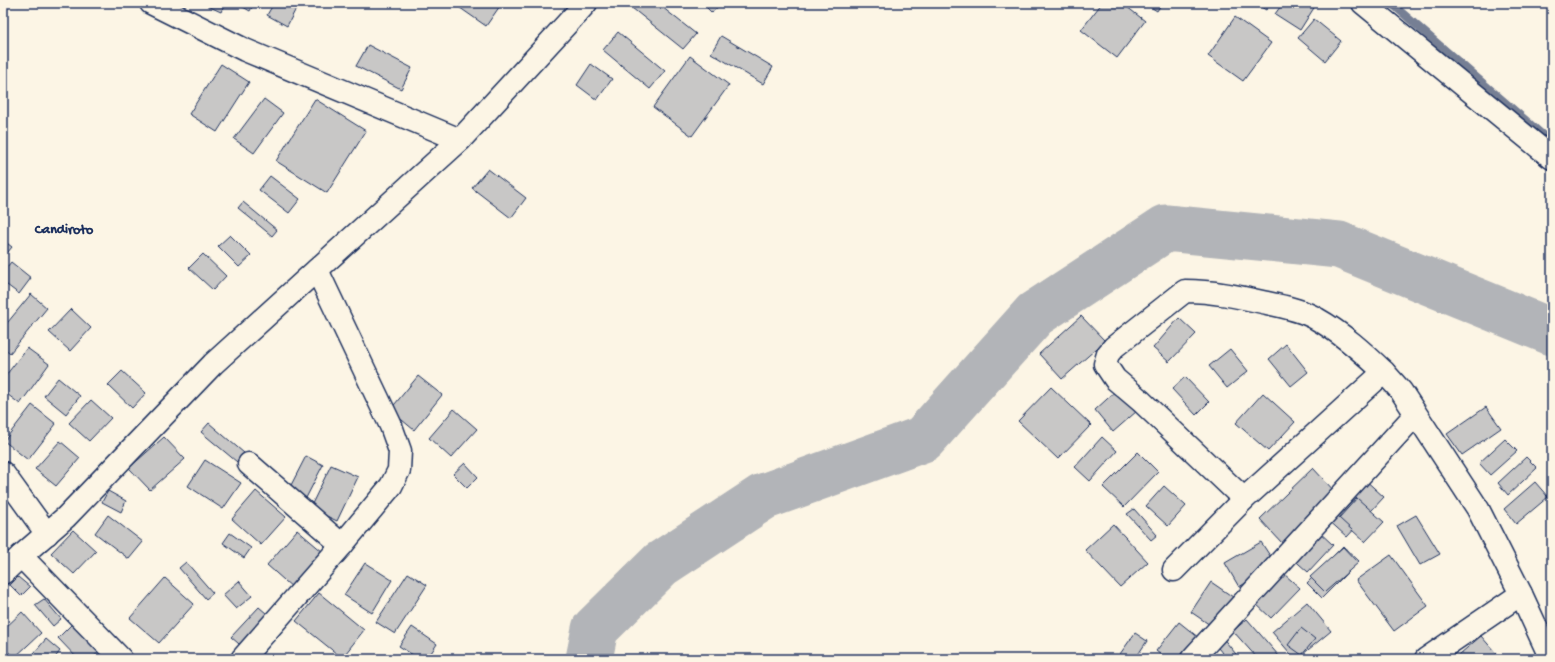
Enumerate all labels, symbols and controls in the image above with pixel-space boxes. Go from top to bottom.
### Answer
district label: Candiroto [34,222,94,239]

